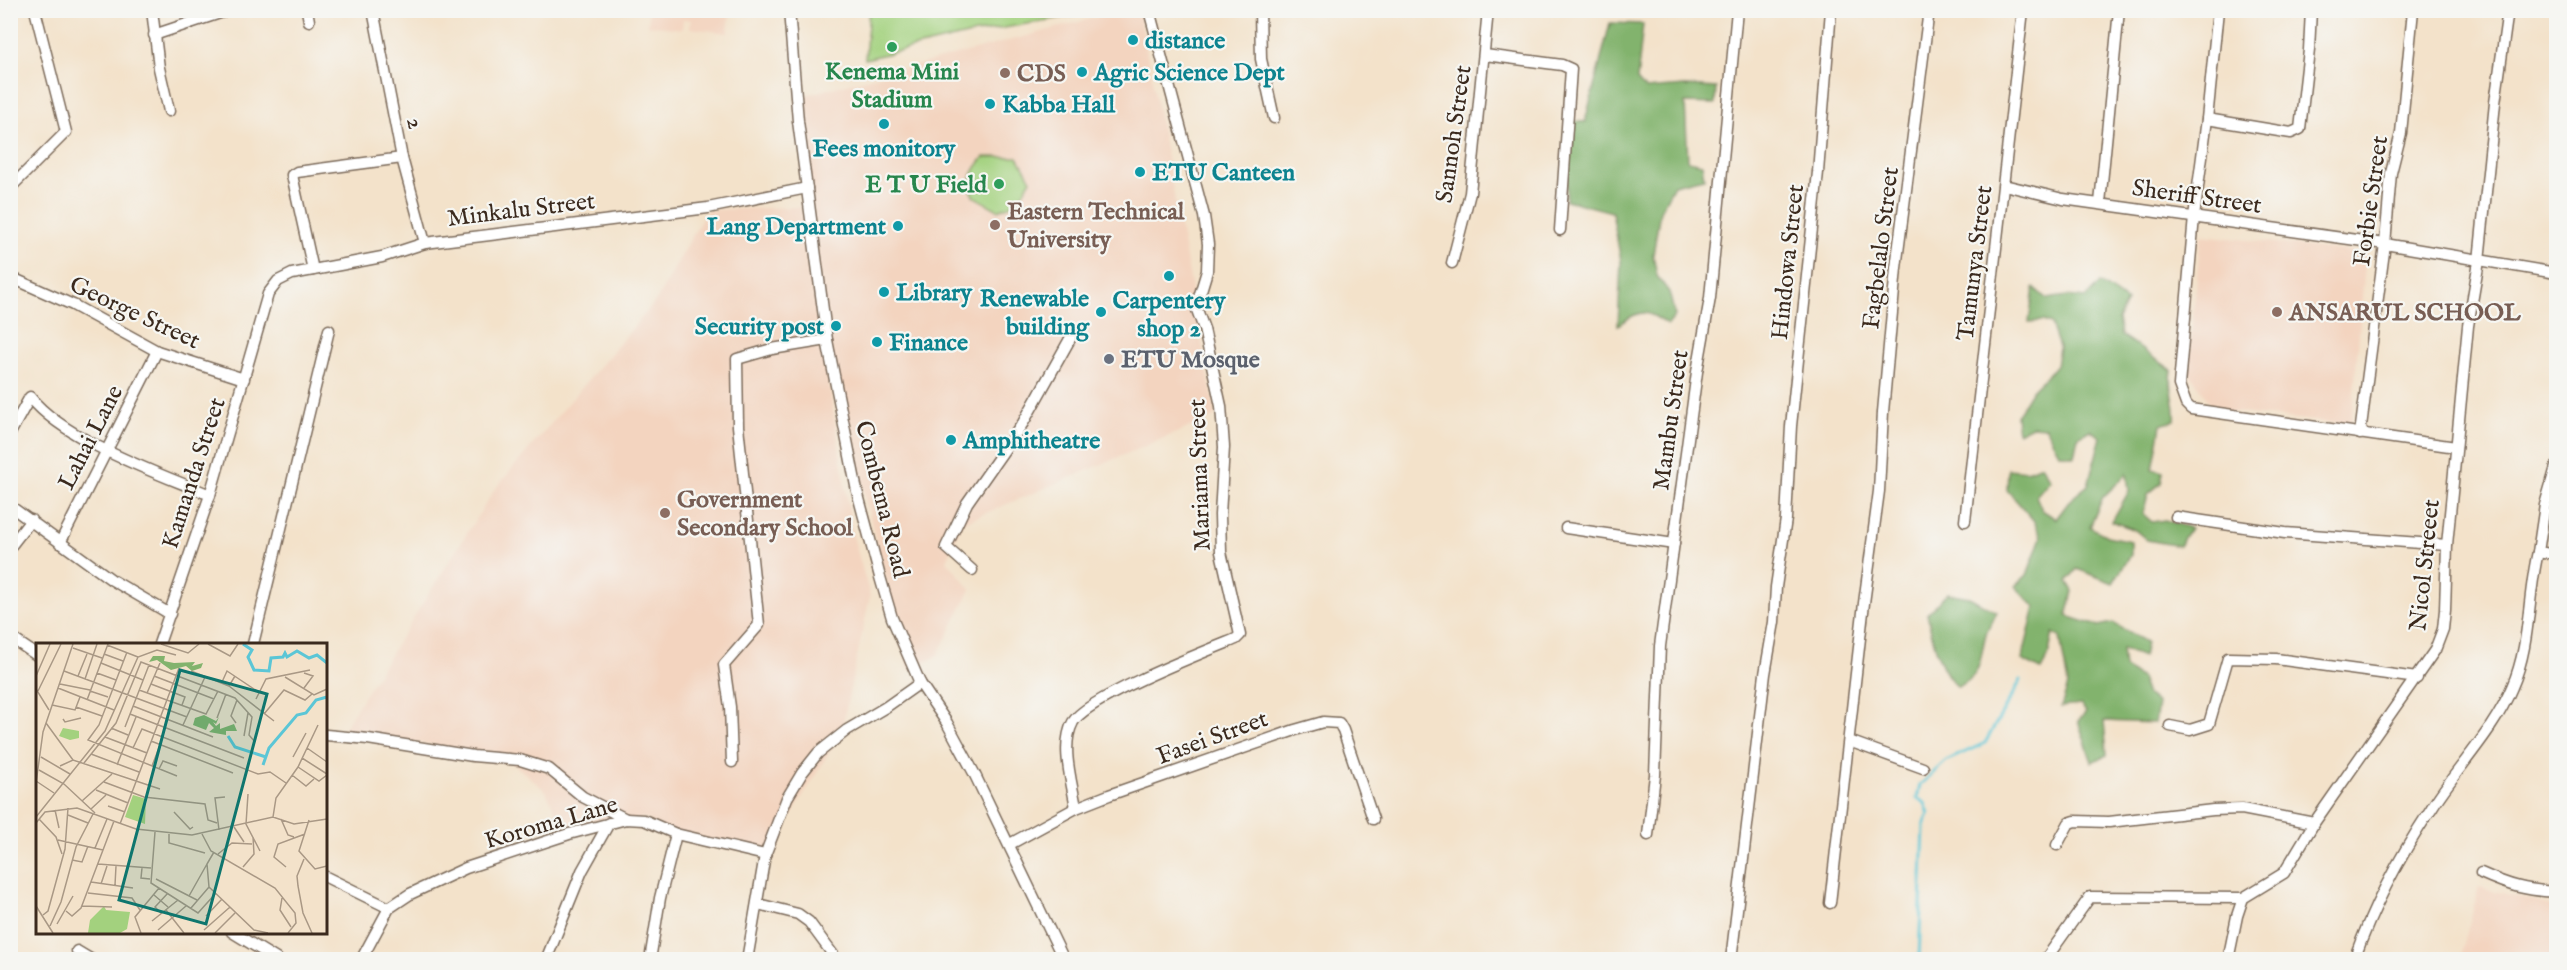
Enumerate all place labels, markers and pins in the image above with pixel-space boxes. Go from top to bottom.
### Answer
place label: distance [1145,26,1225,57]
marker: distance [1126,33,1140,47]
marker: Kenema Mini Stadium [885,40,899,54]
place label: Kenema Mini Stadium [825,57,960,116]
place label: Agric Science Dept [1093,58,1285,89]
place label: CDS [1017,59,1066,90]
marker: Agric Science Dept [1075,65,1089,79]
marker: CDS [998,66,1012,80]
place label: Kabba Hall [1002,90,1116,121]
marker: Kabba Hall [983,97,997,111]
marker: Fees monitory [877,117,891,131]
place label: Fees monitory [813,134,957,165]
place label: ETU Canteen [1152,158,1295,189]
marker: ETU Canteen [1133,165,1147,179]
place label: E T U Field [865,170,988,201]
marker: E T U Field [992,177,1006,191]
place label: Eastern Technical University [1006,197,1185,256]
place label: Lang Department [706,212,887,243]
marker: Eastern Technical University [988,218,1002,232]
marker: Lang Department [891,219,905,233]
marker: Carpentery shop 2 [1162,269,1176,283]
place label: Library [896,278,973,309]
place label: Renewable building [980,284,1090,343]
marker: Library [877,285,891,299]
place label: Carpentery shop 2 [1113,286,1227,345]
place label: ANSARUL SCHOOL [2288,298,2522,329]
marker: Renewable building [1094,305,1108,319]
marker: ANSARUL SCHOOL [2270,305,2284,319]
place label: Security post [695,312,825,343]
marker: Security post [829,319,843,333]
place label: Finance [889,328,968,359]
marker: Finance [870,335,884,349]
place label: ETU Mosque [1121,345,1260,376]
marker: ETU Mosque [1102,352,1116,366]
place label: Amphitheatre [962,426,1100,457]
marker: Amphitheatre [944,433,958,447]
place label: Government Secondary School [677,485,853,544]
marker: Government Secondary School [658,506,672,520]

